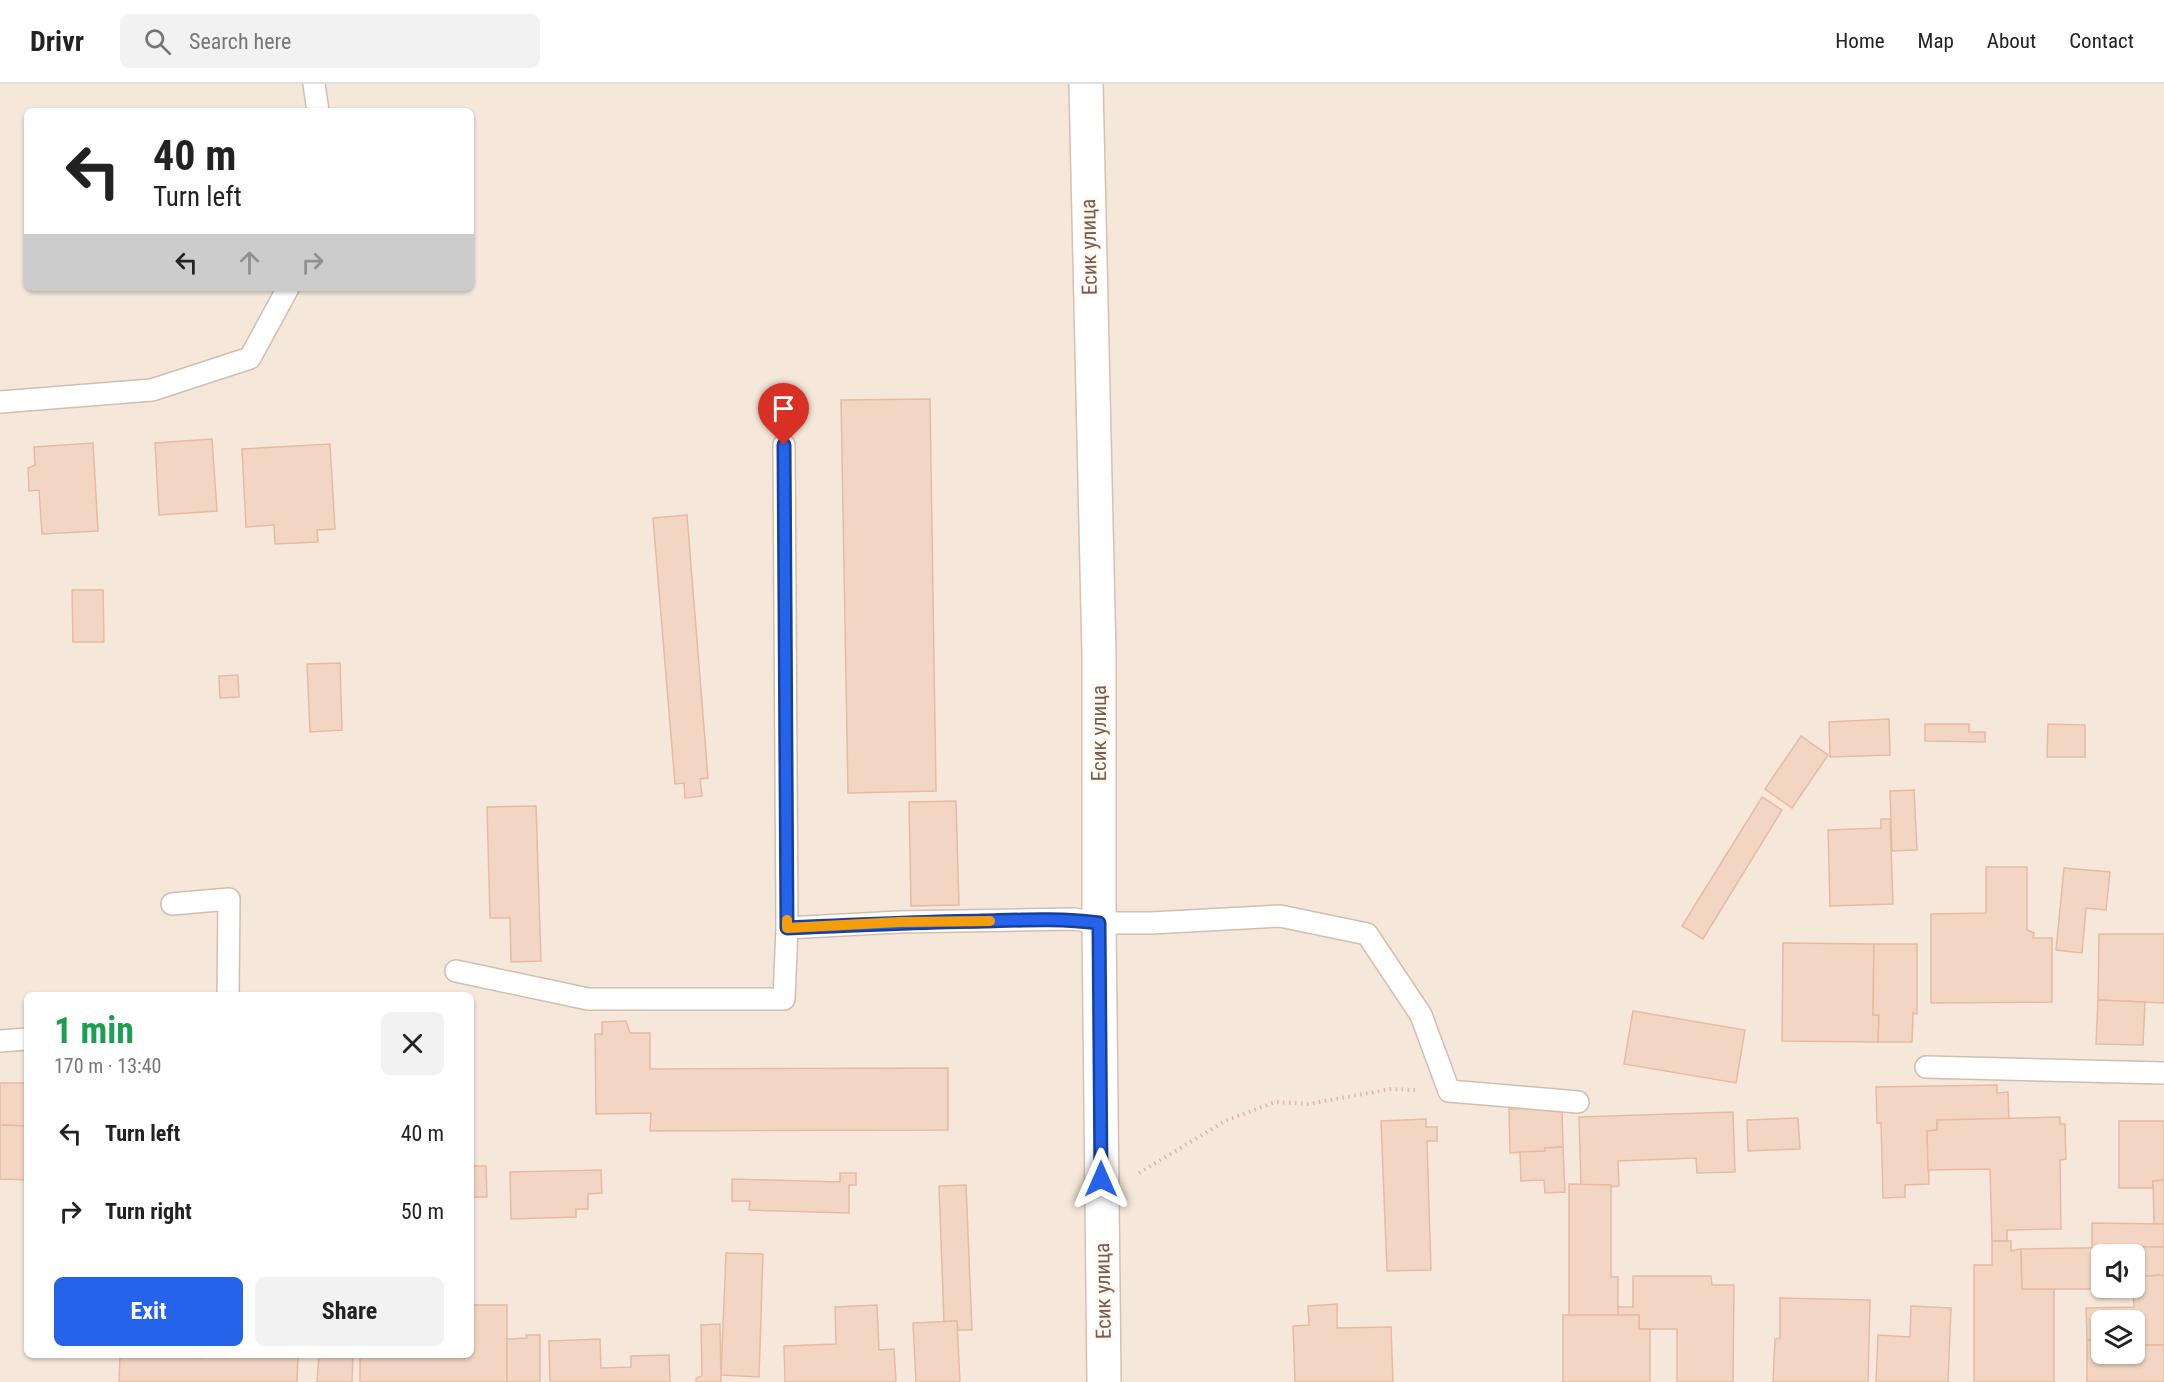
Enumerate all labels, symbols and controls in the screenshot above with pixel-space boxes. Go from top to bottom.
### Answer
search box [120,14,540,68]
text: Drivr [30,25,84,58]
icon: search [141,25,174,58]
text: Search here [189,29,291,54]
text: Home [1835,29,1885,53]
text: Map [1918,29,1954,53]
text: About [1987,29,2036,53]
text: Contact [2069,29,2134,53]
text: 40 m [153,131,236,180]
icon: left [54,132,132,210]
text: Turn left [153,181,242,213]
street label: Есик улица [1076,199,1102,295]
icon: left [170,246,203,279]
icon: ahead [233,246,266,279]
icon: right [296,246,329,279]
pin [758,383,809,445]
icon: arrive [767,392,800,425]
street label: Есик улица [1087,685,1111,781]
text: 1 min [54,1010,134,1052]
button: close [381,1012,444,1075]
text: 170 m · 13:40 [54,1054,161,1078]
icon: left [54,1117,87,1150]
text: Turn left [105,1121,180,1146]
text: 40 m [401,1121,444,1146]
position arrow [1069,1147,1133,1211]
icon: right [54,1195,87,1228]
text: Turn right [105,1199,192,1224]
text: 50 m [401,1199,444,1224]
street label: Есик улица [1090,1243,1116,1339]
map controls [2091,1244,2145,1364]
button: sound [2091,1244,2145,1298]
button: Exit [54,1277,243,1346]
button: Share [255,1277,444,1346]
button: layers [2091,1310,2145,1364]

